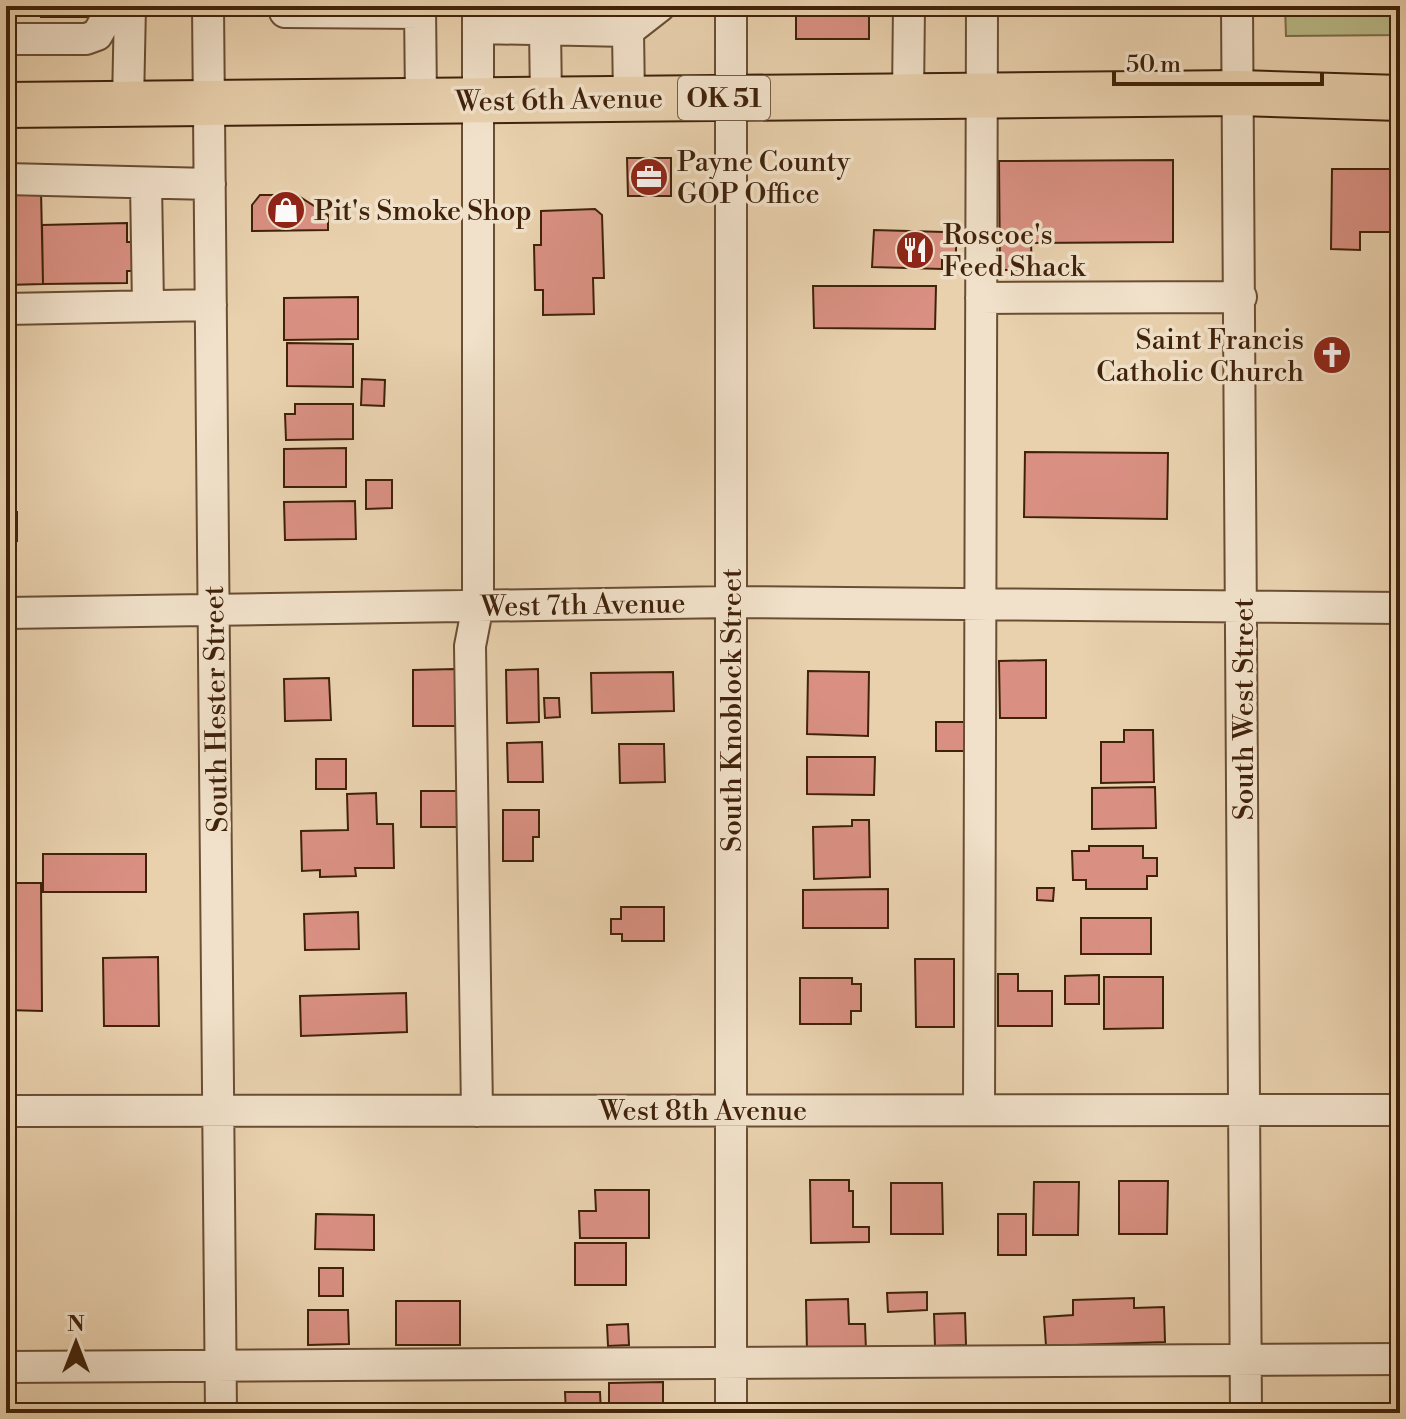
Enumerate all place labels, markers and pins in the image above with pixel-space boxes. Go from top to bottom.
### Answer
place label: Payne County GOP Office [677,145,850,212]
office icon: Payne County GOP Office [628,156,670,198]
shop icon: Pit's Smoke Shop [265,189,307,231]
place label: Pit's Smoke Shop [314,194,532,229]
place label: Roscoe's Feed Shack [943,218,1087,285]
restaurant icon: Roscoe's Feed Shack [894,229,936,271]
place label: Saint Francis Catholic Church [1096,323,1304,390]
church icon: Saint Francis Catholic Church [1311,334,1353,376]

